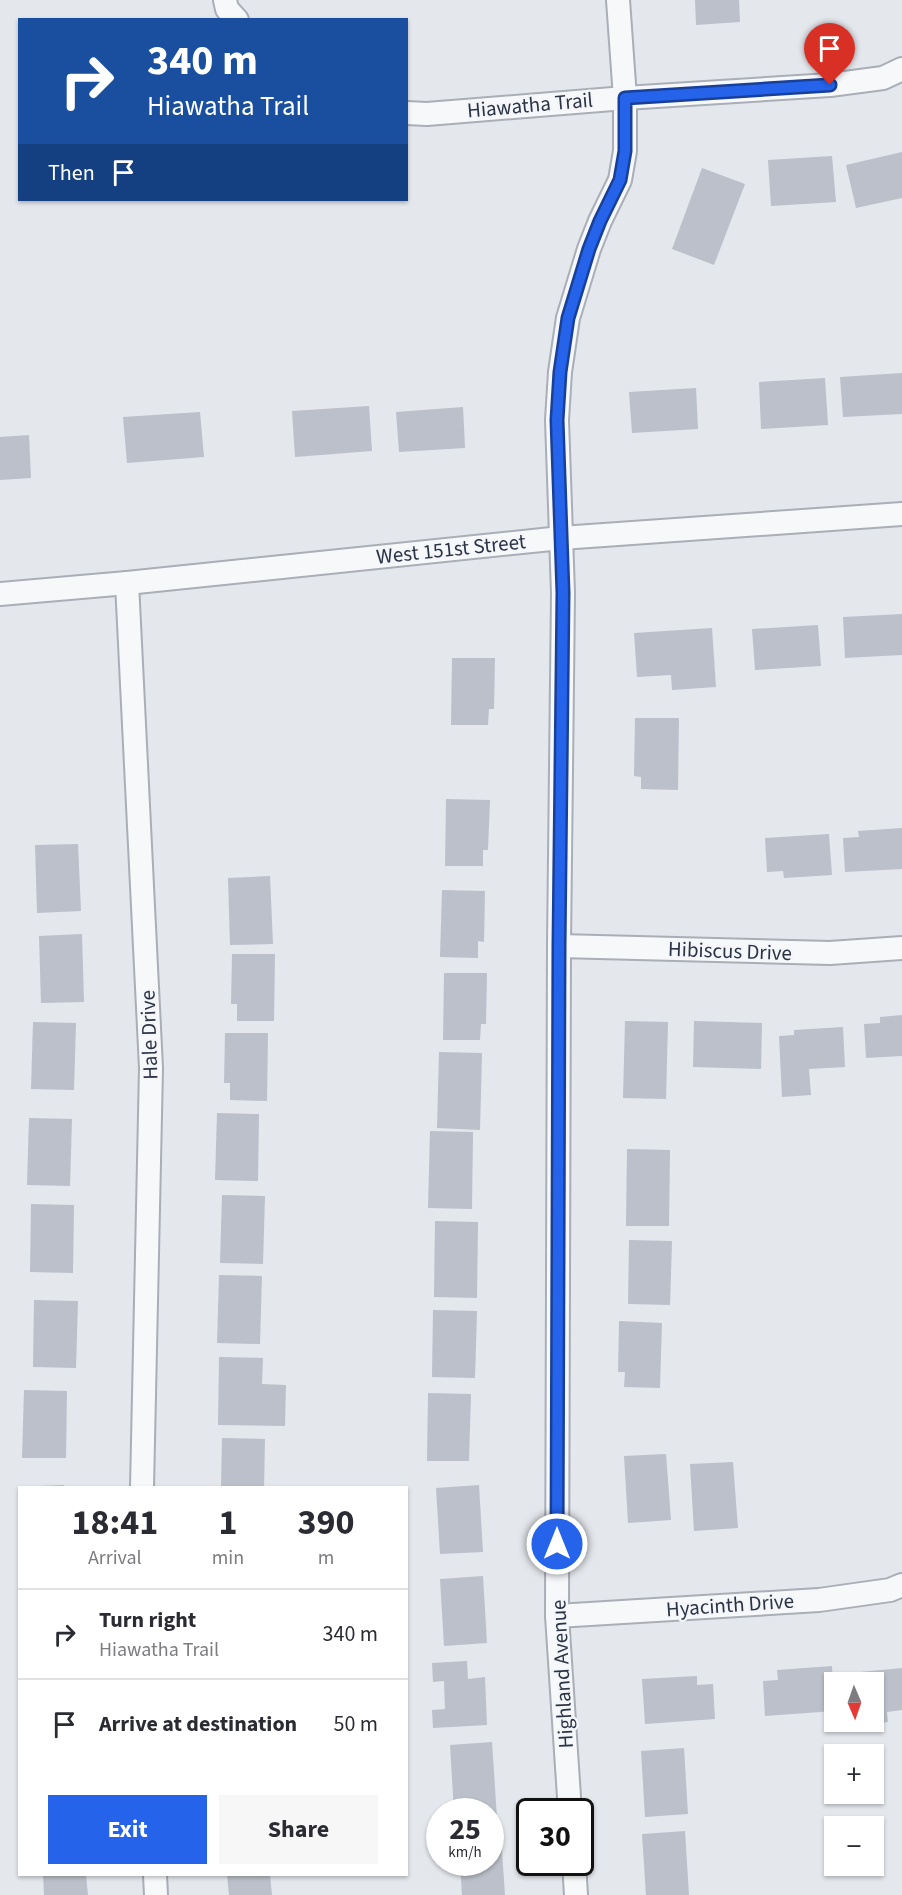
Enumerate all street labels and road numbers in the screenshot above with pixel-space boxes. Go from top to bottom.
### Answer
street label: Hiawatha Trail [466,85,594,125]
street label: West 151st Street [375,526,527,572]
street label: Hibiscus Drive [668,934,792,968]
street label: Hale Drive [132,990,166,1080]
street label: Hyacinth Drive [665,1586,795,1624]
street label: Highland Avenue [543,1599,581,1749]

